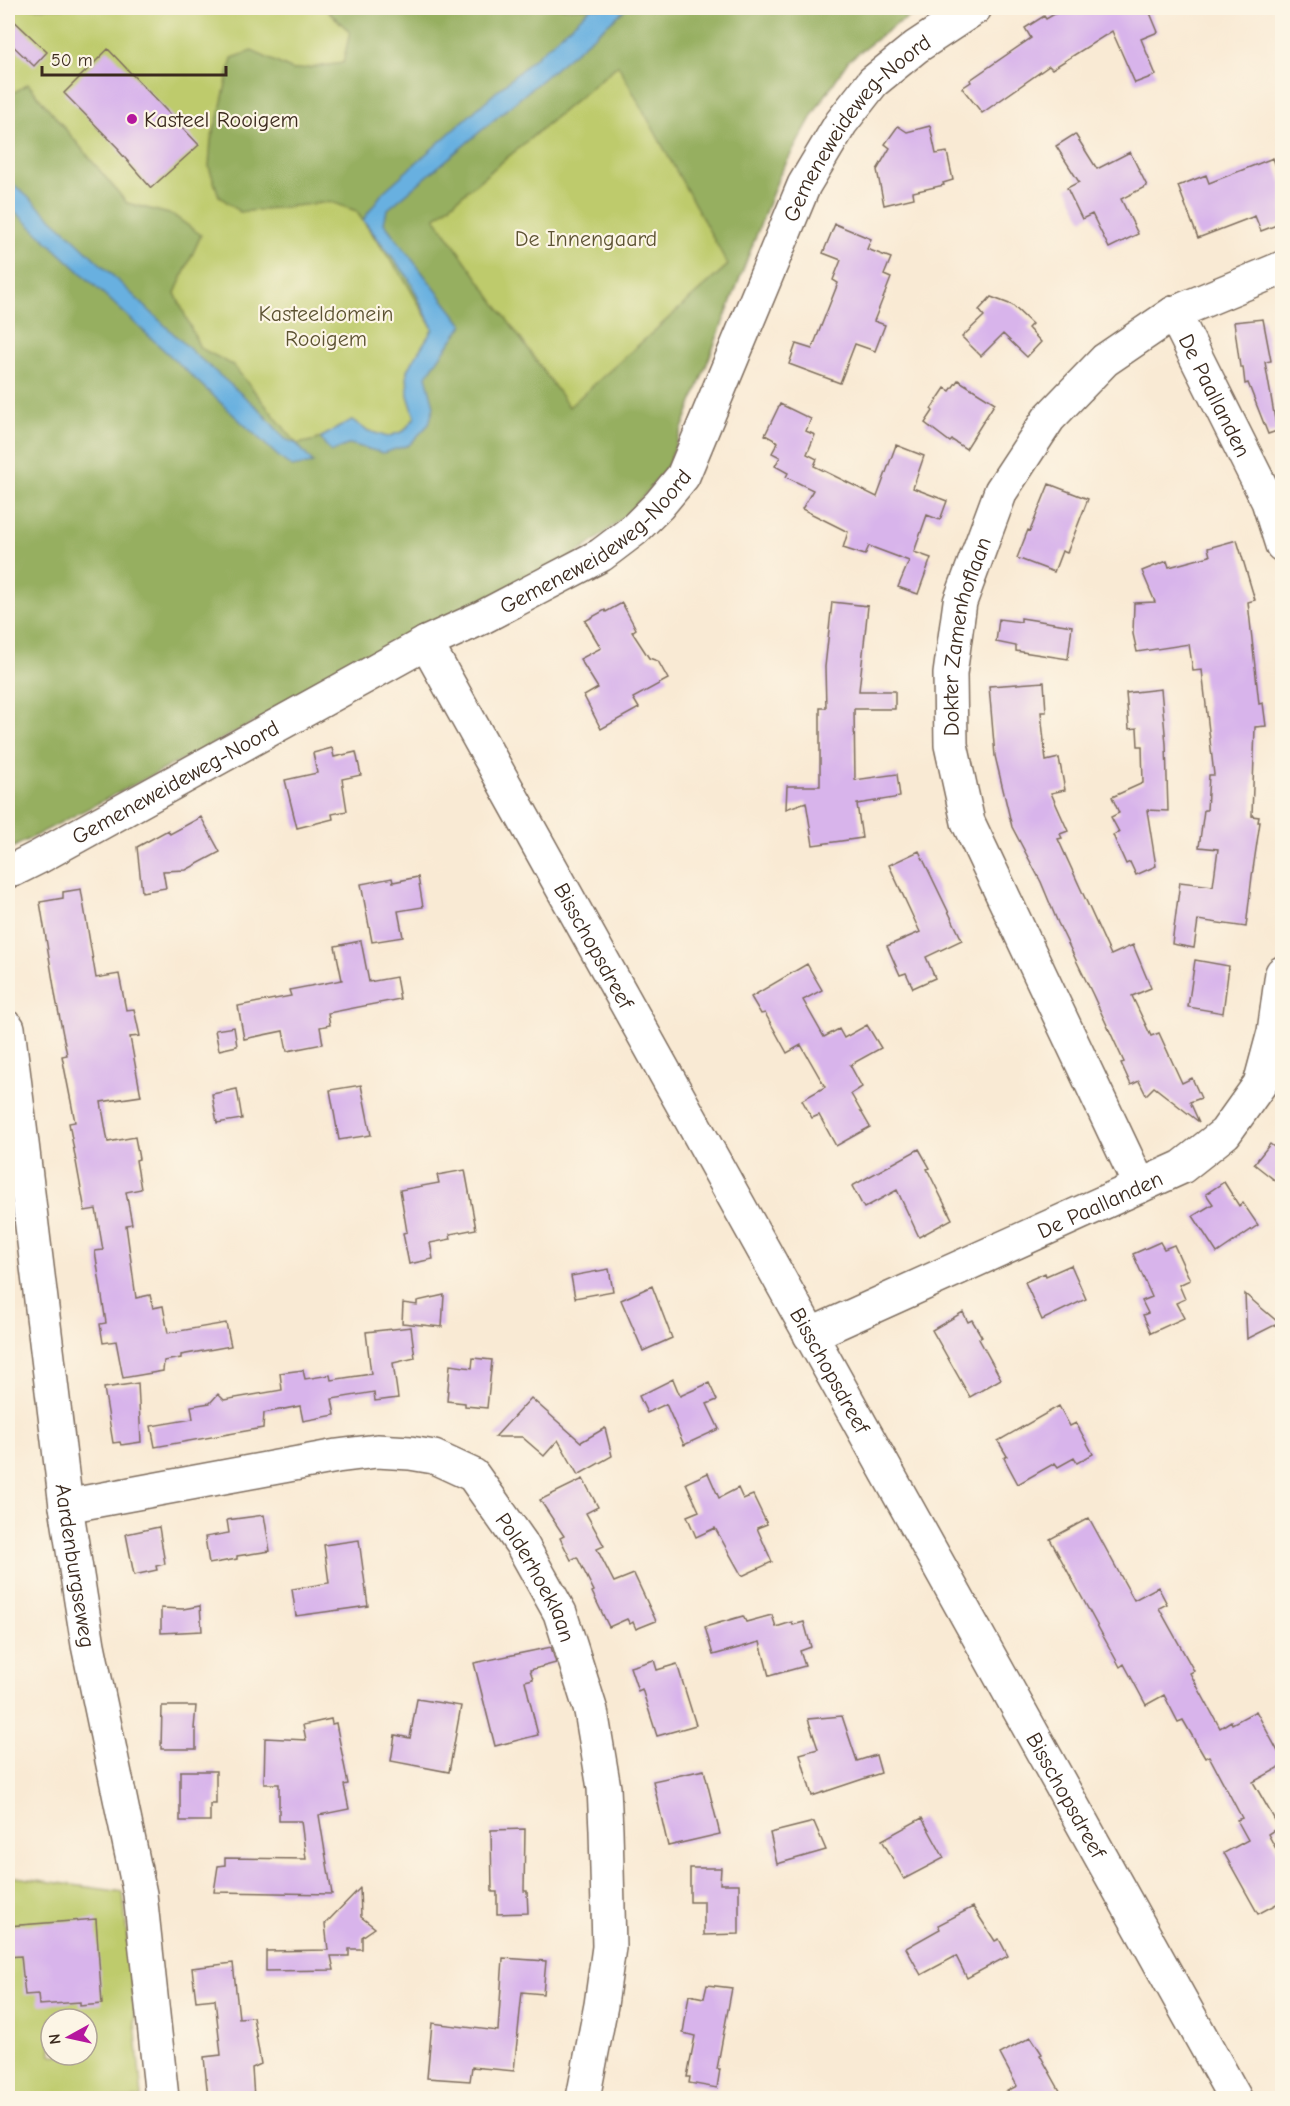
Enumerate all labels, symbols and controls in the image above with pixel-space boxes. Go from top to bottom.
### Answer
street label: Gemeneweideweg-Noord [778,29,936,226]
scale bar [42,39,226,77]
text: 50 m [51,50,93,71]
place label: Kasteel Rooigem [144,107,299,133]
marker: Kasteel Rooigem [125,112,139,126]
park label: De Innengaard [515,226,657,252]
park label: Kasteeldomein Rooigem [258,301,394,352]
street label: De Paallanden [1173,330,1256,462]
street label: Gemeneweideweg-Noord [495,464,697,620]
street label: Dokter Zamenhoflaan [938,533,997,736]
street label: Gemeneweideweg-Noord [68,715,284,850]
street label: Bisschopsdreef [548,878,639,1015]
street label: De Paallanden [1034,1166,1167,1245]
street label: Bisschopsdreef [784,1303,876,1440]
street label: Aardenburgseweg [49,1482,100,1650]
street label: Polderhoeklaan [490,1508,580,1645]
street label: Bisschopsdreef [1020,1728,1112,1864]
north arrow [39,2007,99,2067]
text: N [45,2033,65,2045]

